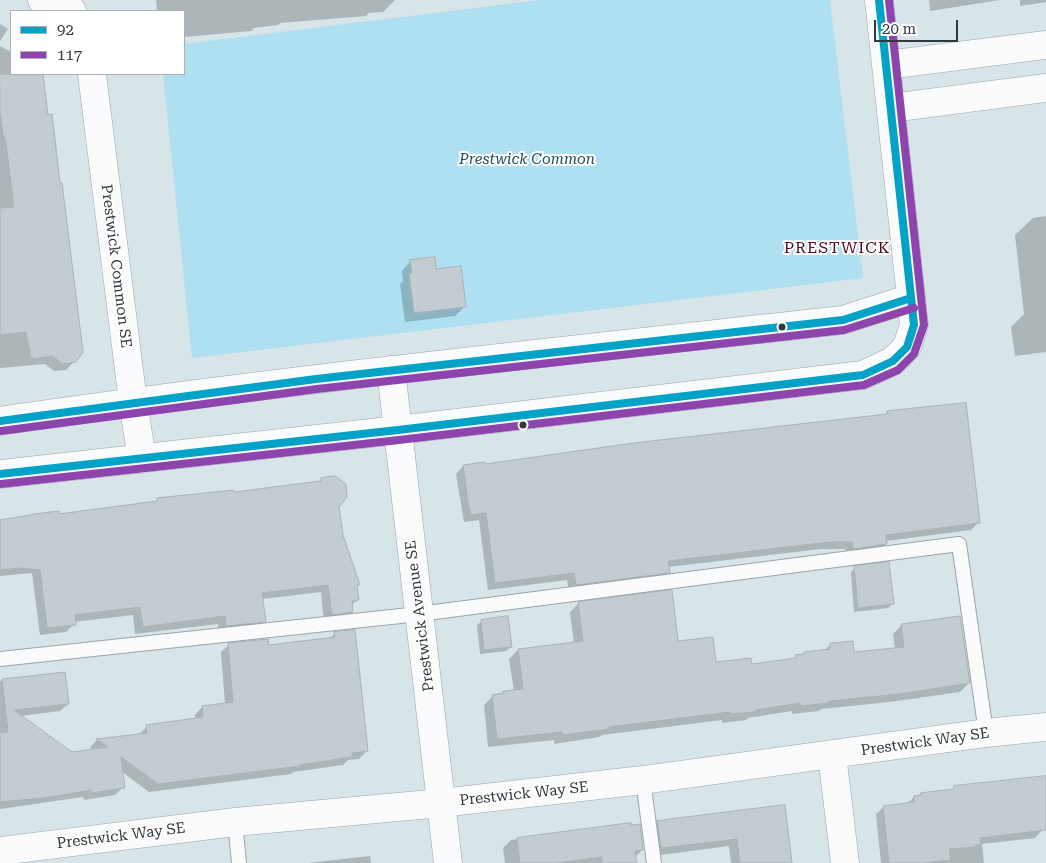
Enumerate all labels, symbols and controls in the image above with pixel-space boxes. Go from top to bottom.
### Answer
legend [10,10,185,75]
scale bar [876,10,960,42]
text: 20 m [882,20,916,38]
text: 92 [57,21,74,39]
text: 117 [57,46,82,64]
park label: Prestwick Common [459,151,595,169]
street label: Prestwick Common SE [97,183,135,349]
district label: PRESTWICK [783,238,891,258]
unlabelled marker [777,322,787,332]
unlabelled marker [518,420,528,430]
street label: Prestwick Avenue SE [402,539,438,693]
street label: Prestwick Way SE [860,724,990,760]
street label: Prestwick Way SE [459,778,589,810]
street label: Prestwick Way SE [56,819,186,853]

